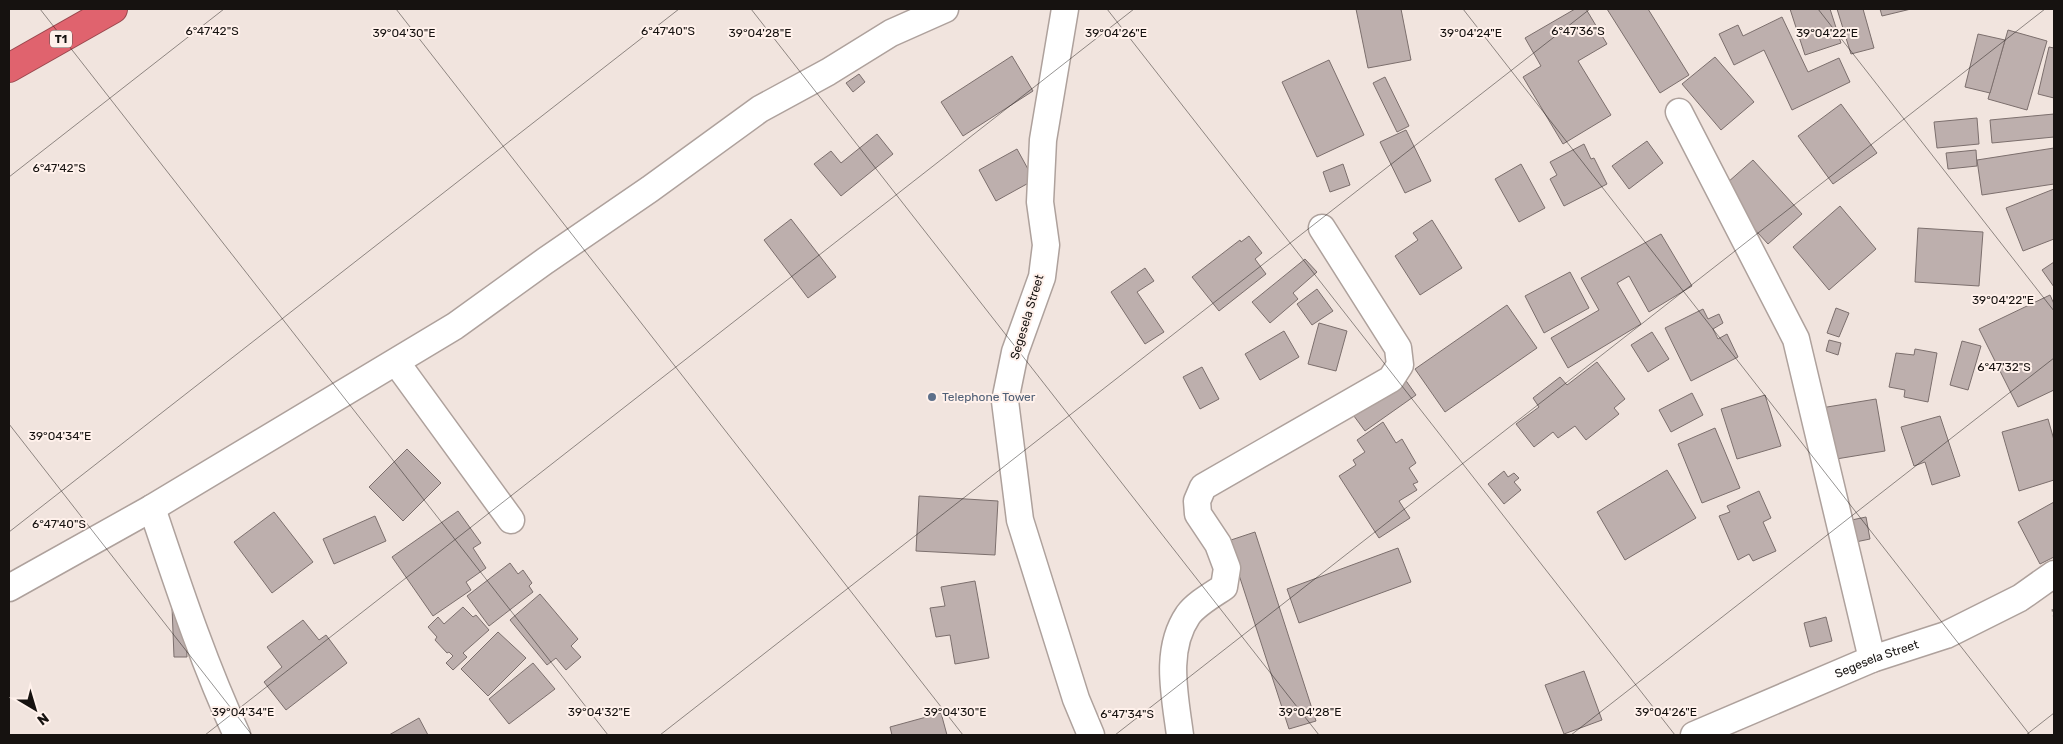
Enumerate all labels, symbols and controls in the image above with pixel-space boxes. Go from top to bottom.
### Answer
text: 6°47'42"S [185,24,239,38]
text: 6°47'40"S [641,24,695,38]
text: 6°47'36"S [1551,24,1605,38]
text: 39°04'30"E [373,26,436,40]
text: 39°04'28"E [729,26,791,40]
text: 39°04'26"E [1085,26,1147,40]
text: 39°04'24"E [1440,26,1502,40]
text: 39°04'22"E [1796,26,1858,40]
road number: T1 [50,30,72,48]
text: 6°47'42"S [32,161,86,175]
street label: Segesela Street [1007,273,1047,361]
text: 39°04'22"E [1972,293,2034,307]
text: 6°47'32"S [1977,360,2031,374]
place label: Telephone Tower [942,390,1036,404]
marker: Telephone Tower [926,391,938,403]
text: 39°04'34"E [29,429,91,443]
text: 6°47'40"S [32,517,86,531]
street label: Segesela Street [1833,637,1921,681]
north arrow [10,684,60,734]
text: 39°04'34"E [212,705,274,719]
text: 39°04'32"E [568,705,630,719]
text: 39°04'30"E [924,705,987,719]
text: 39°04'28"E [1279,705,1341,719]
text: 39°04'26"E [1635,705,1697,719]
text: 6°47'34"S [1100,707,1154,721]
text: N [33,709,52,729]

